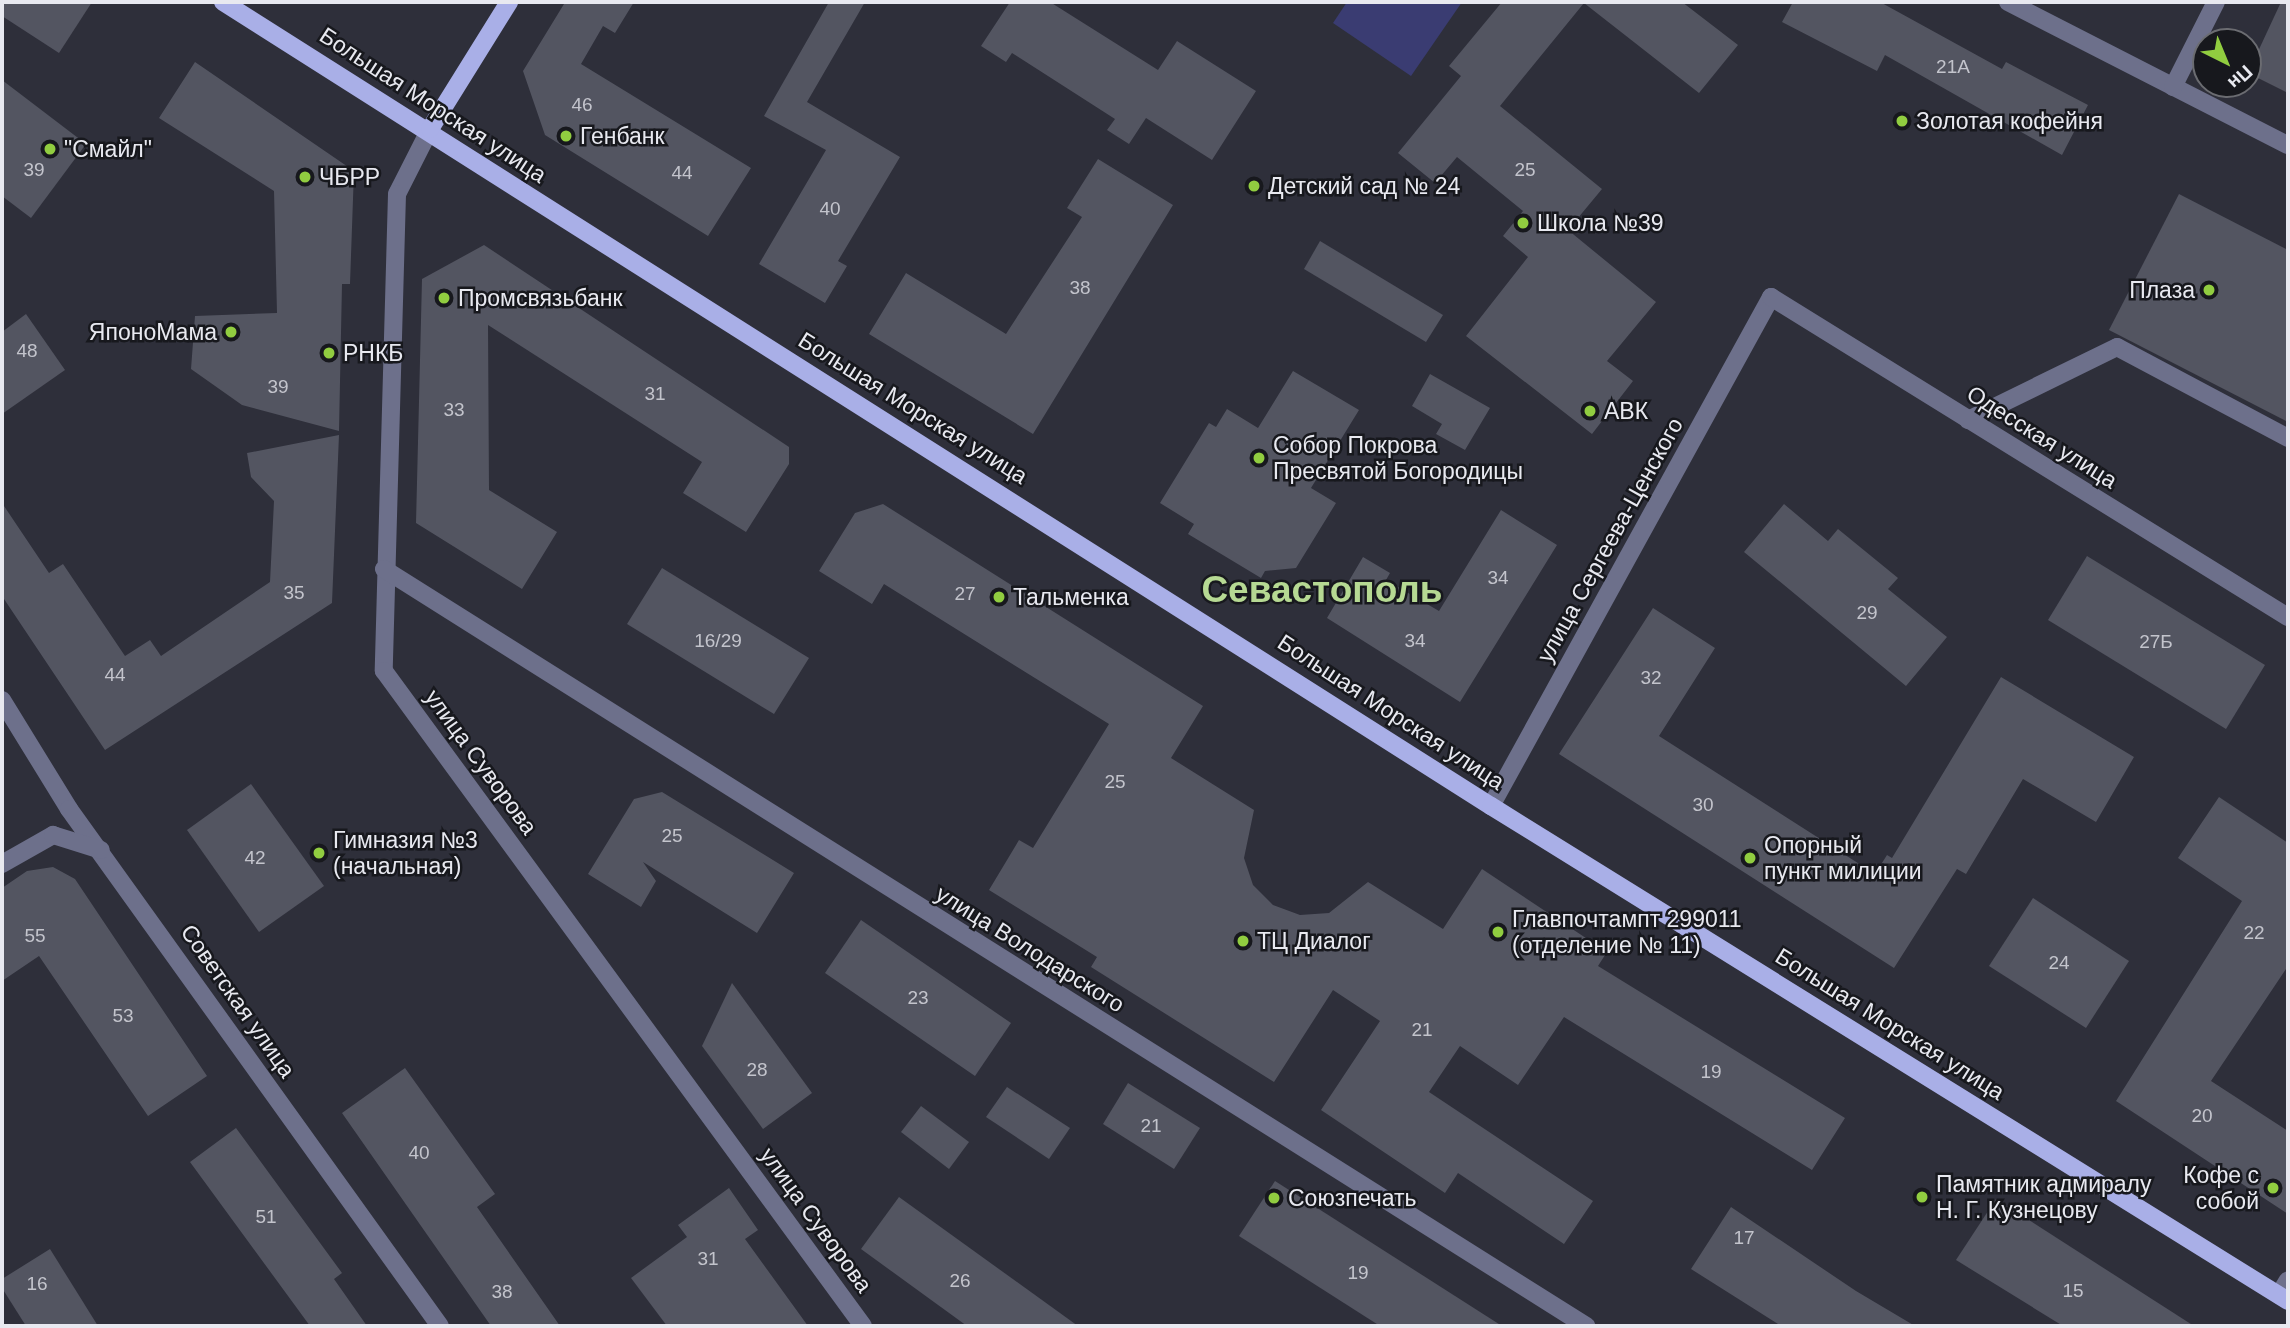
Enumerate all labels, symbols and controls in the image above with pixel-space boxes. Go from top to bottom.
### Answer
street label: Большая Морская улица [314,21,552,189]
north arrow [2192,28,2262,98]
house number: 21А [1936,56,1970,78]
text: Пн [2224,61,2257,94]
house number: 46 [571,94,593,116]
place label: Золотая кофейня [1916,107,2103,135]
marker: Золотая кофейня [1894,113,1910,129]
place label: Генбанк [580,122,665,150]
marker: Генбанк [558,128,574,144]
place label: "Смайл" [64,135,152,163]
marker: "Смайл" [42,141,58,157]
house number: 39 [23,159,45,181]
house number: 25 [1514,159,1536,181]
house number: 44 [671,162,693,184]
place label: ЧБРР [319,163,380,191]
marker: ЧБРР [297,169,313,185]
place label: Детский сад № 24 [1268,172,1460,200]
marker: Детский сад № 24 [1246,178,1262,194]
house number: 40 [819,198,841,220]
place label: Школа №39 [1537,209,1664,237]
marker: Школа №39 [1515,215,1531,231]
place label: Плаза [2129,276,2195,304]
house number: 38 [1069,277,1091,299]
marker: Плаза [2201,282,2217,298]
place label: Промсвязьбанк [458,284,623,312]
marker: Промсвязьбанк [436,290,452,306]
place label: ЯпоноМама [89,318,217,346]
marker: ЯпоноМама [223,324,239,340]
street label: Большая Морская улица [793,326,1033,490]
place label: РНКБ [343,339,403,367]
house number: 48 [16,340,38,362]
marker: РНКБ [321,345,337,361]
house number: 39 [267,376,289,398]
street label: Одесская улица [1962,380,2122,494]
house number: 31 [644,383,666,405]
place label: АВК [1604,397,1648,425]
house number: 33 [443,399,465,421]
marker: АВК [1582,403,1598,419]
street label: улица Сергеева-Ценского [1531,413,1689,667]
place label: Собор Покрова Пресвятой Богородицы [1273,431,1523,485]
marker: Собор Покрова Пресвятой Богородицы [1251,450,1267,466]
house number: 34 [1487,567,1509,589]
district label: Севастополь [1201,568,1443,612]
house number: 35 [283,582,305,604]
house number: 27 [954,583,976,605]
place label: Тальменка [1013,583,1129,611]
marker: Тальменка [991,589,1007,605]
house number: 29 [1856,602,1878,624]
street label: Большая Морская улица [1272,628,1510,796]
house number: 16/29 [694,630,742,652]
house number: 34 [1404,630,1426,652]
house number: 27Б [2139,631,2173,653]
house number: 44 [104,664,126,686]
house number: 32 [1640,667,1662,689]
street label: улица Суворова [419,684,543,840]
house number: 25 [1104,771,1126,793]
house number: 30 [1692,794,1714,816]
house number: 25 [661,825,683,847]
place label: Гимназия №3 (начальная) [333,826,478,880]
place label: Опорный пункт милиции [1764,831,1922,885]
marker: Гимназия №3 (начальная) [311,845,327,861]
house number: 42 [244,847,266,869]
marker: Опорный пункт милиции [1742,850,1758,866]
street label: улица Володарского [930,880,1130,1018]
place label: Главпочтампт 299011 (отделение № 11) [1512,905,1742,959]
street label: Советская улица [175,919,301,1083]
house number: 22 [2243,922,2265,944]
marker: Главпочтампт 299011 (отделение № 11) [1490,924,1506,940]
house number: 55 [24,925,46,947]
place label: ТЦ Диалог [1257,927,1371,955]
marker: ТЦ Диалог [1235,933,1251,949]
street label: Большая Морская улица [1770,942,2010,1106]
house number: 24 [2048,952,2070,974]
house number: 23 [907,987,929,1009]
house number: 53 [112,1005,134,1027]
house number: 21 [1411,1019,1433,1041]
house number: 28 [746,1059,768,1081]
house number: 19 [1700,1061,1722,1083]
house number: 20 [2191,1105,2213,1127]
house number: 21 [1140,1115,1162,1137]
house number: 40 [408,1142,430,1164]
street label: улица Суворова [754,1142,878,1298]
place label: Кофе с собой [2183,1161,2259,1215]
place label: Памятник адмиралу Н. Г. Кузнецову [1936,1170,2152,1224]
marker: Кофе с собой [2265,1180,2281,1196]
place label: Союзпечать [1288,1184,1416,1212]
marker: Памятник адмиралу Н. Г. Кузнецову [1914,1189,1930,1205]
marker: Союзпечать [1266,1190,1282,1206]
house number: 51 [255,1206,277,1228]
house number: 17 [1733,1227,1755,1249]
house number: 31 [697,1248,719,1270]
house number: 19 [1347,1262,1369,1284]
house number: 26 [949,1270,971,1292]
house number: 16 [26,1273,48,1295]
house number: 15 [2062,1280,2084,1302]
house number: 38 [491,1281,513,1303]

